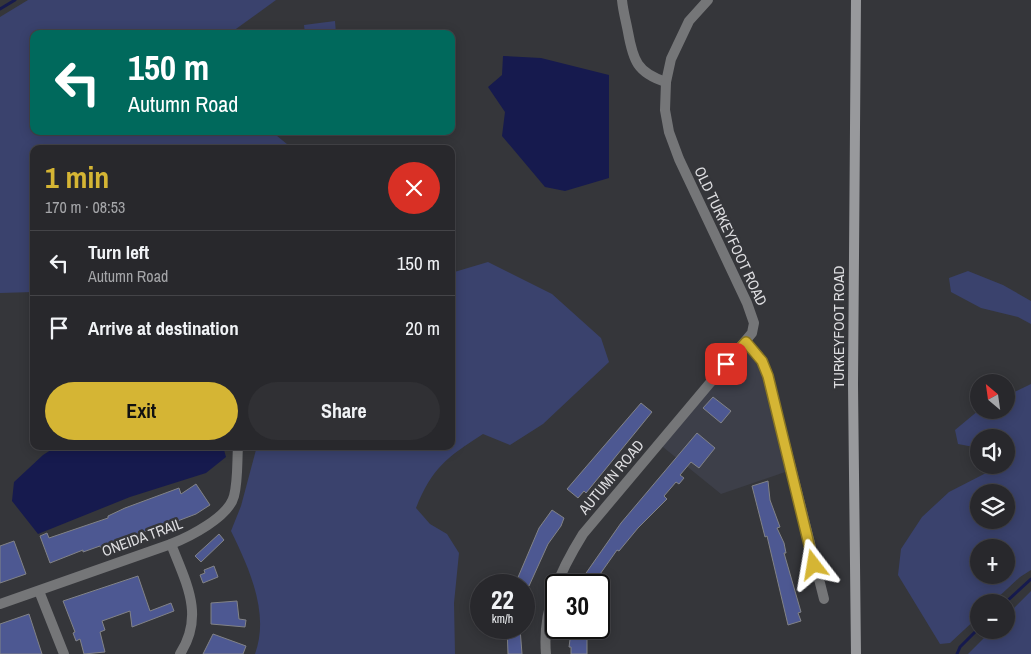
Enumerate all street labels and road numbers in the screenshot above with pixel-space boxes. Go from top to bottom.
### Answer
street label: OLD TURKEYFOOT ROAD [690,163,773,309]
street label: TURKEYFOOT ROAD [828,265,849,388]
street label: AUTUMN ROAD [573,435,649,520]
street label: ONEIDA TRAIL [99,513,185,561]

